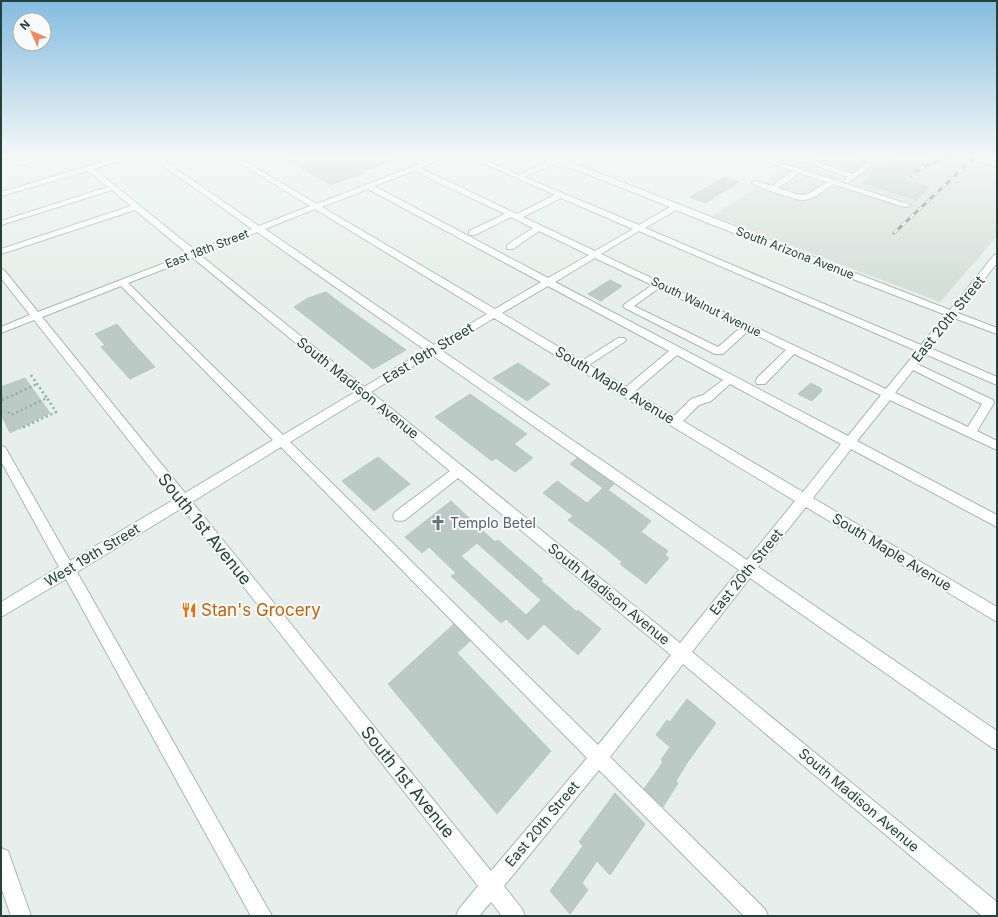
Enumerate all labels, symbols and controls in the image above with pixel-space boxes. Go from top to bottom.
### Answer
north arrow [12,12,52,52]
text: N [17,17,33,33]
street label: South Arizona Avenue [734,223,856,282]
street label: East 18th Street [163,226,251,271]
street label: East 20th Street [908,272,988,365]
street label: South Walnut Avenue [649,273,764,340]
street label: East 19th Street [379,319,477,386]
street label: South Madison Avenue [294,333,423,442]
street label: South Maple Avenue [553,342,678,427]
street label: South 1st Avenue [154,469,256,589]
street label: South Maple Avenue [830,509,955,594]
church icon: Templo Betel [429,514,447,532]
place label: Templo Betel [450,514,536,531]
street label: West 19th Street [41,519,143,590]
street label: East 20th Street [706,525,786,618]
street label: South Madison Avenue [545,539,674,648]
place label: Stan's Grocery [201,600,321,620]
restaurant icon: Stan's Grocery [180,601,198,619]
street label: South 1st Avenue [357,722,459,842]
street label: South Madison Avenue [796,744,923,855]
street label: East 20th Street [501,777,582,870]

